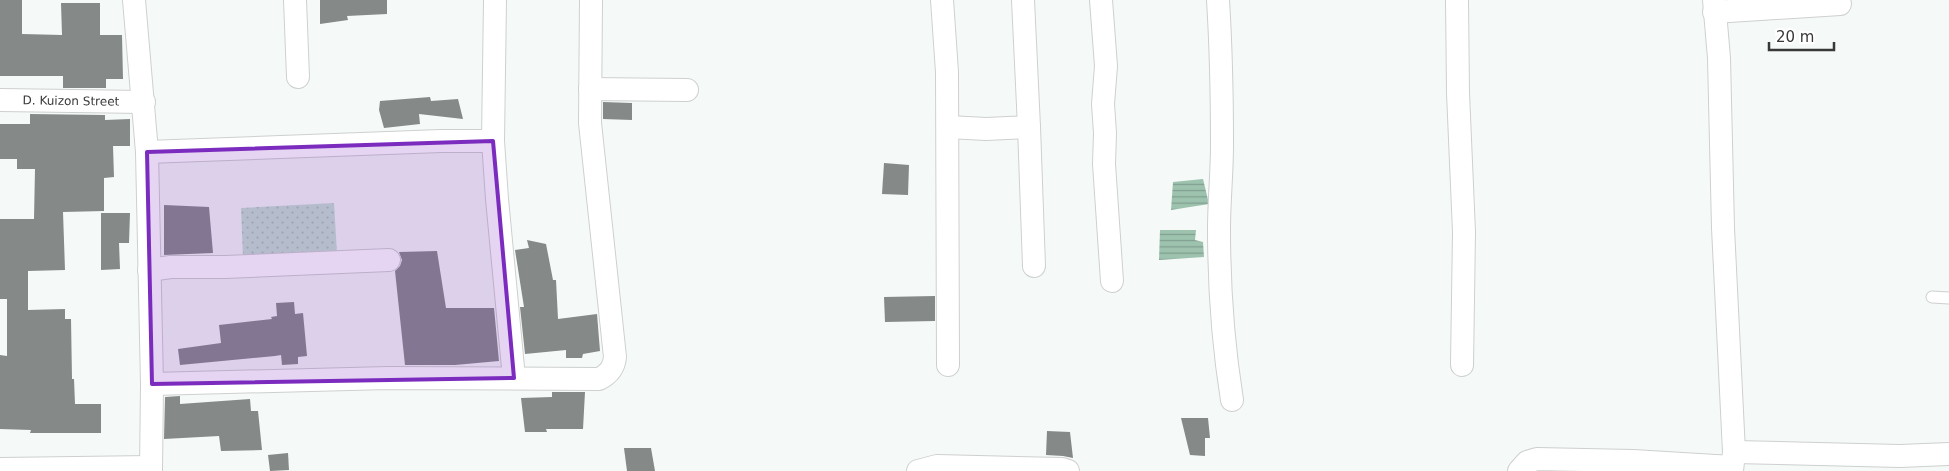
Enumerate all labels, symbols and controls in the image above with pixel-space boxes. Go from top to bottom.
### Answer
scale bar [1769,20,1834,52]
text: 20 m [1776,28,1814,46]
street label: D. Kuizon Street [23,93,120,109]

